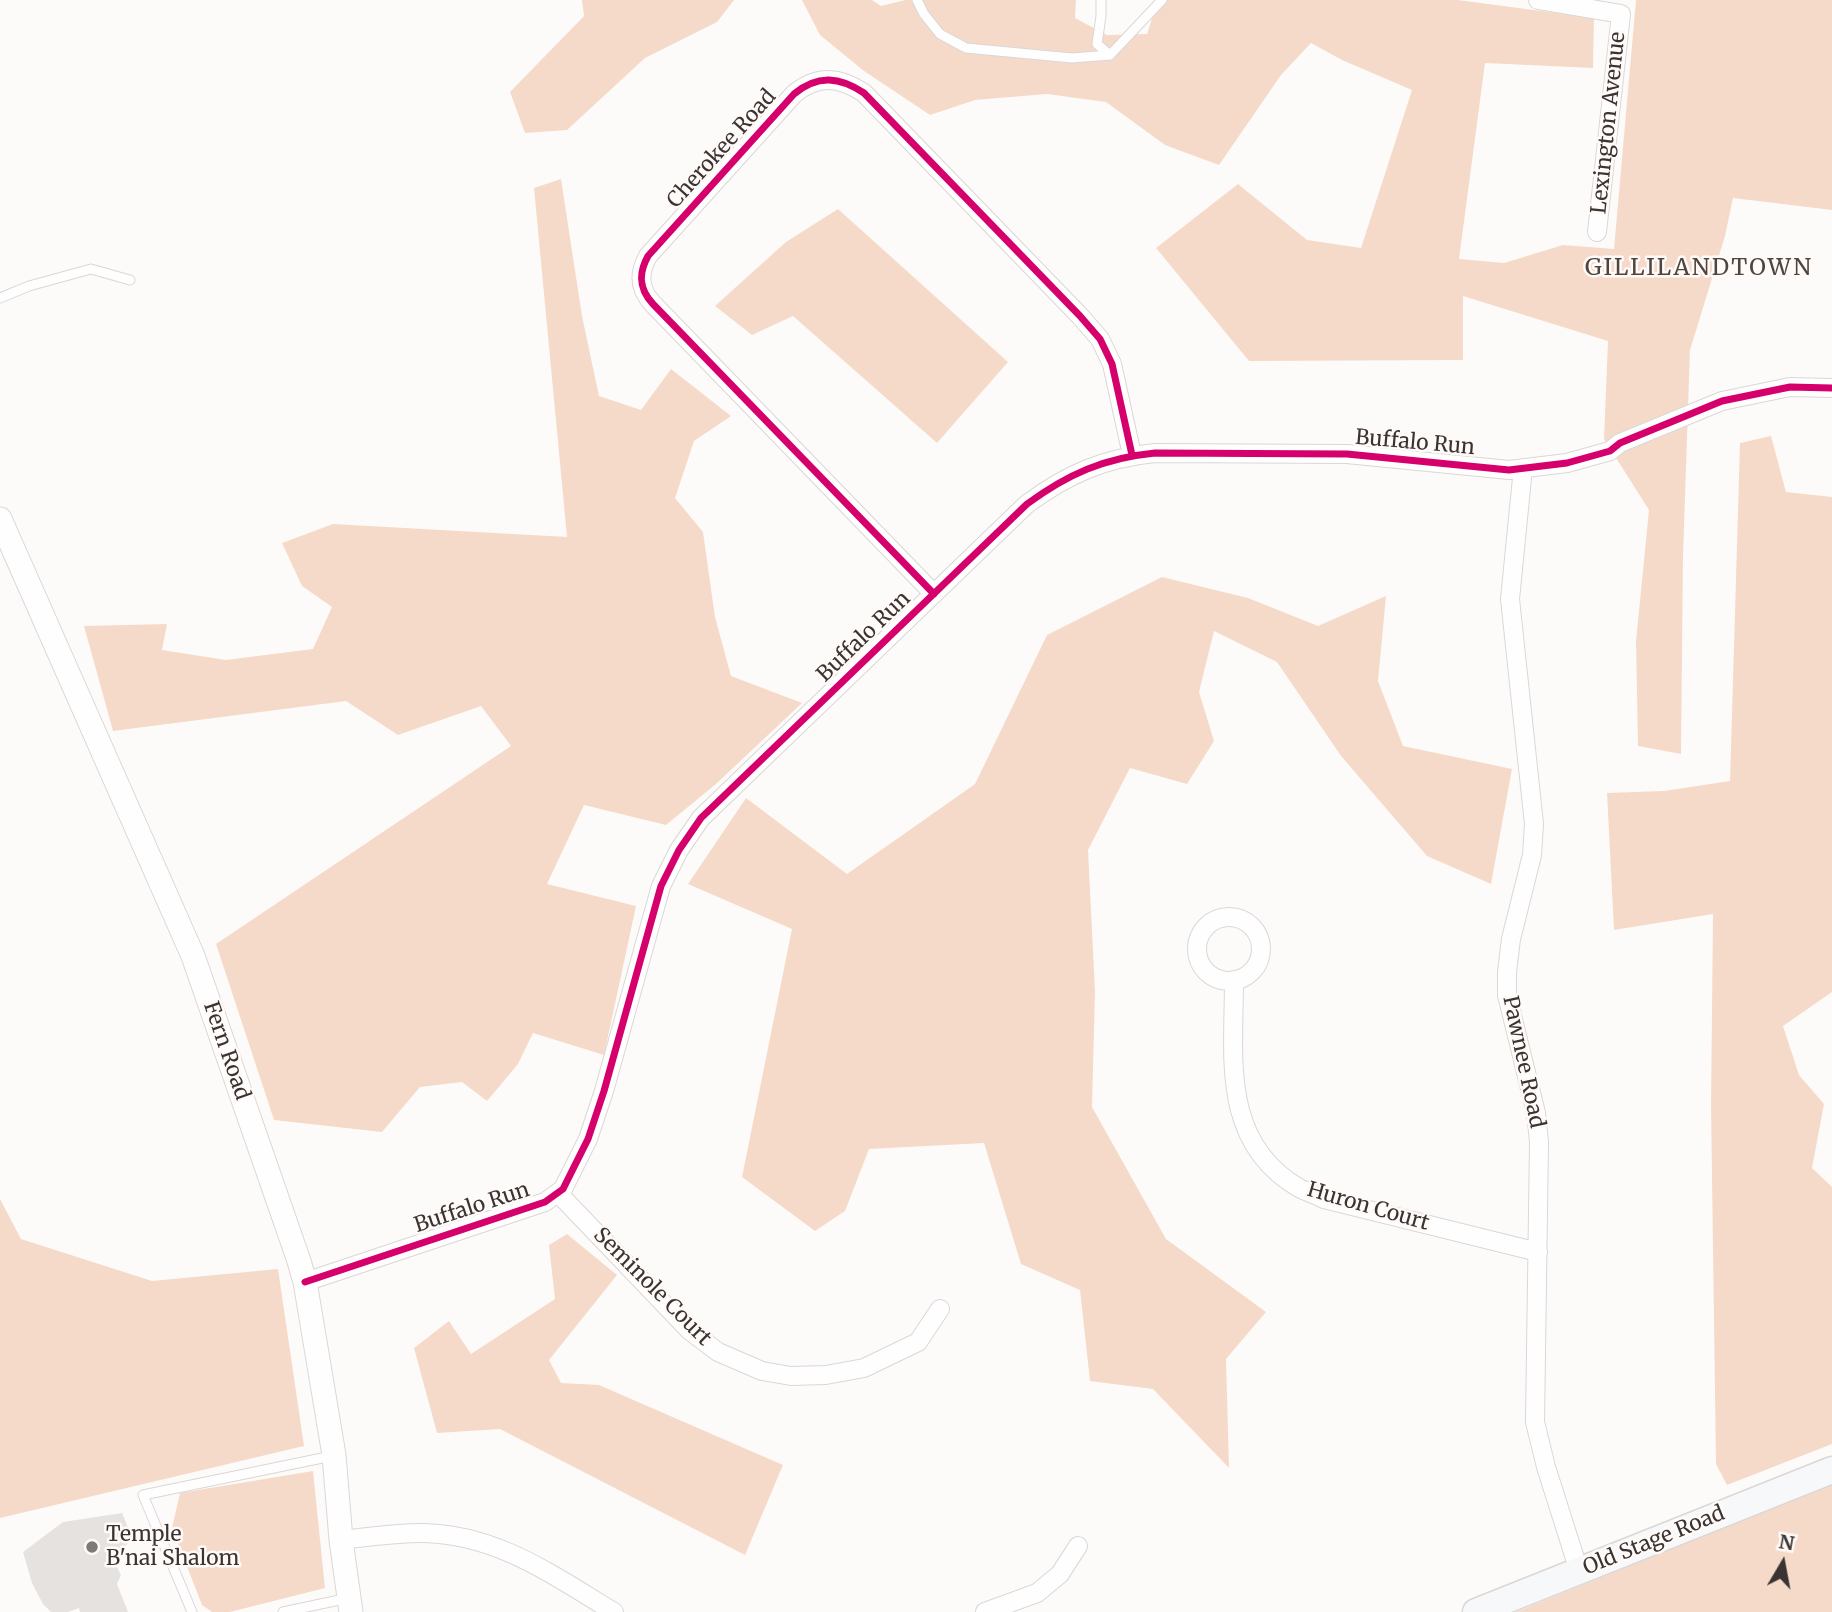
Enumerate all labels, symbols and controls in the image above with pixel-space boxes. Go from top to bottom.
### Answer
street label: Lexington Avenue [1587,31,1631,215]
street label: Cherokee Road [662,85,782,213]
district label: GILLILANDTOWN [1587,254,1811,282]
street label: Buffalo Run [1354,425,1476,461]
street label: Buffalo Run [812,586,916,688]
street label: Pawnee Road [1497,994,1549,1130]
street label: Fern Road [197,999,255,1103]
street label: Buffalo Run [411,1178,533,1238]
street label: Huron Court [1304,1178,1432,1236]
street label: Seminole Court [588,1223,716,1351]
street label: Old Stage Road [1580,1501,1728,1581]
place label: Temple B'nai Shalom [106,1522,239,1572]
north arrow [1748,1528,1818,1598]
text: N [1777,1529,1796,1555]
marker: Temple B'nai Shalom [84,1539,100,1555]

